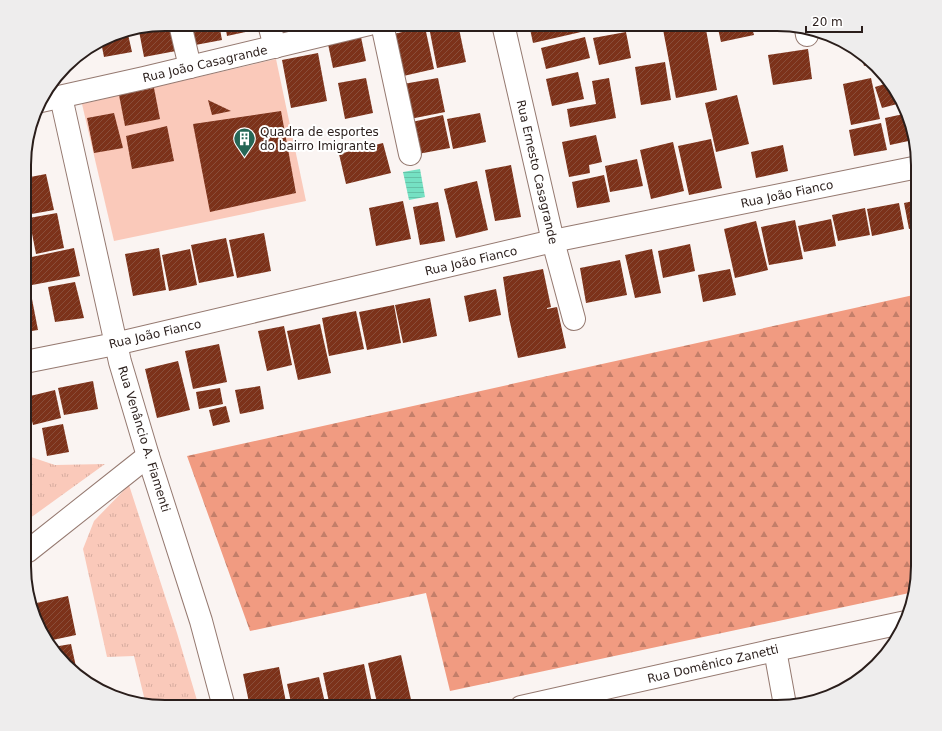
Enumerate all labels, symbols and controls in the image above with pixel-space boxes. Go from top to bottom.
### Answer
scale bar [806,8,862,34]
text: 20 m [812,15,843,29]
street label: Rua João Casagrande [141,43,269,85]
street label: Rua Ernesto Casagrande [514,98,560,246]
place label: Quadra de esportes do bairro Imigrante [260,125,379,153]
building icon: Quadra de esportes do bairro Imigrante [232,126,258,159]
street label: Rua João Fianco [739,177,835,211]
street label: Rua João Fianco [424,244,518,278]
street label: Rua João Fianco [108,317,202,351]
street label: Rua Venâncio A. Fiamenti [115,364,173,514]
street label: Rua Domênico Zanetti [646,642,780,686]

